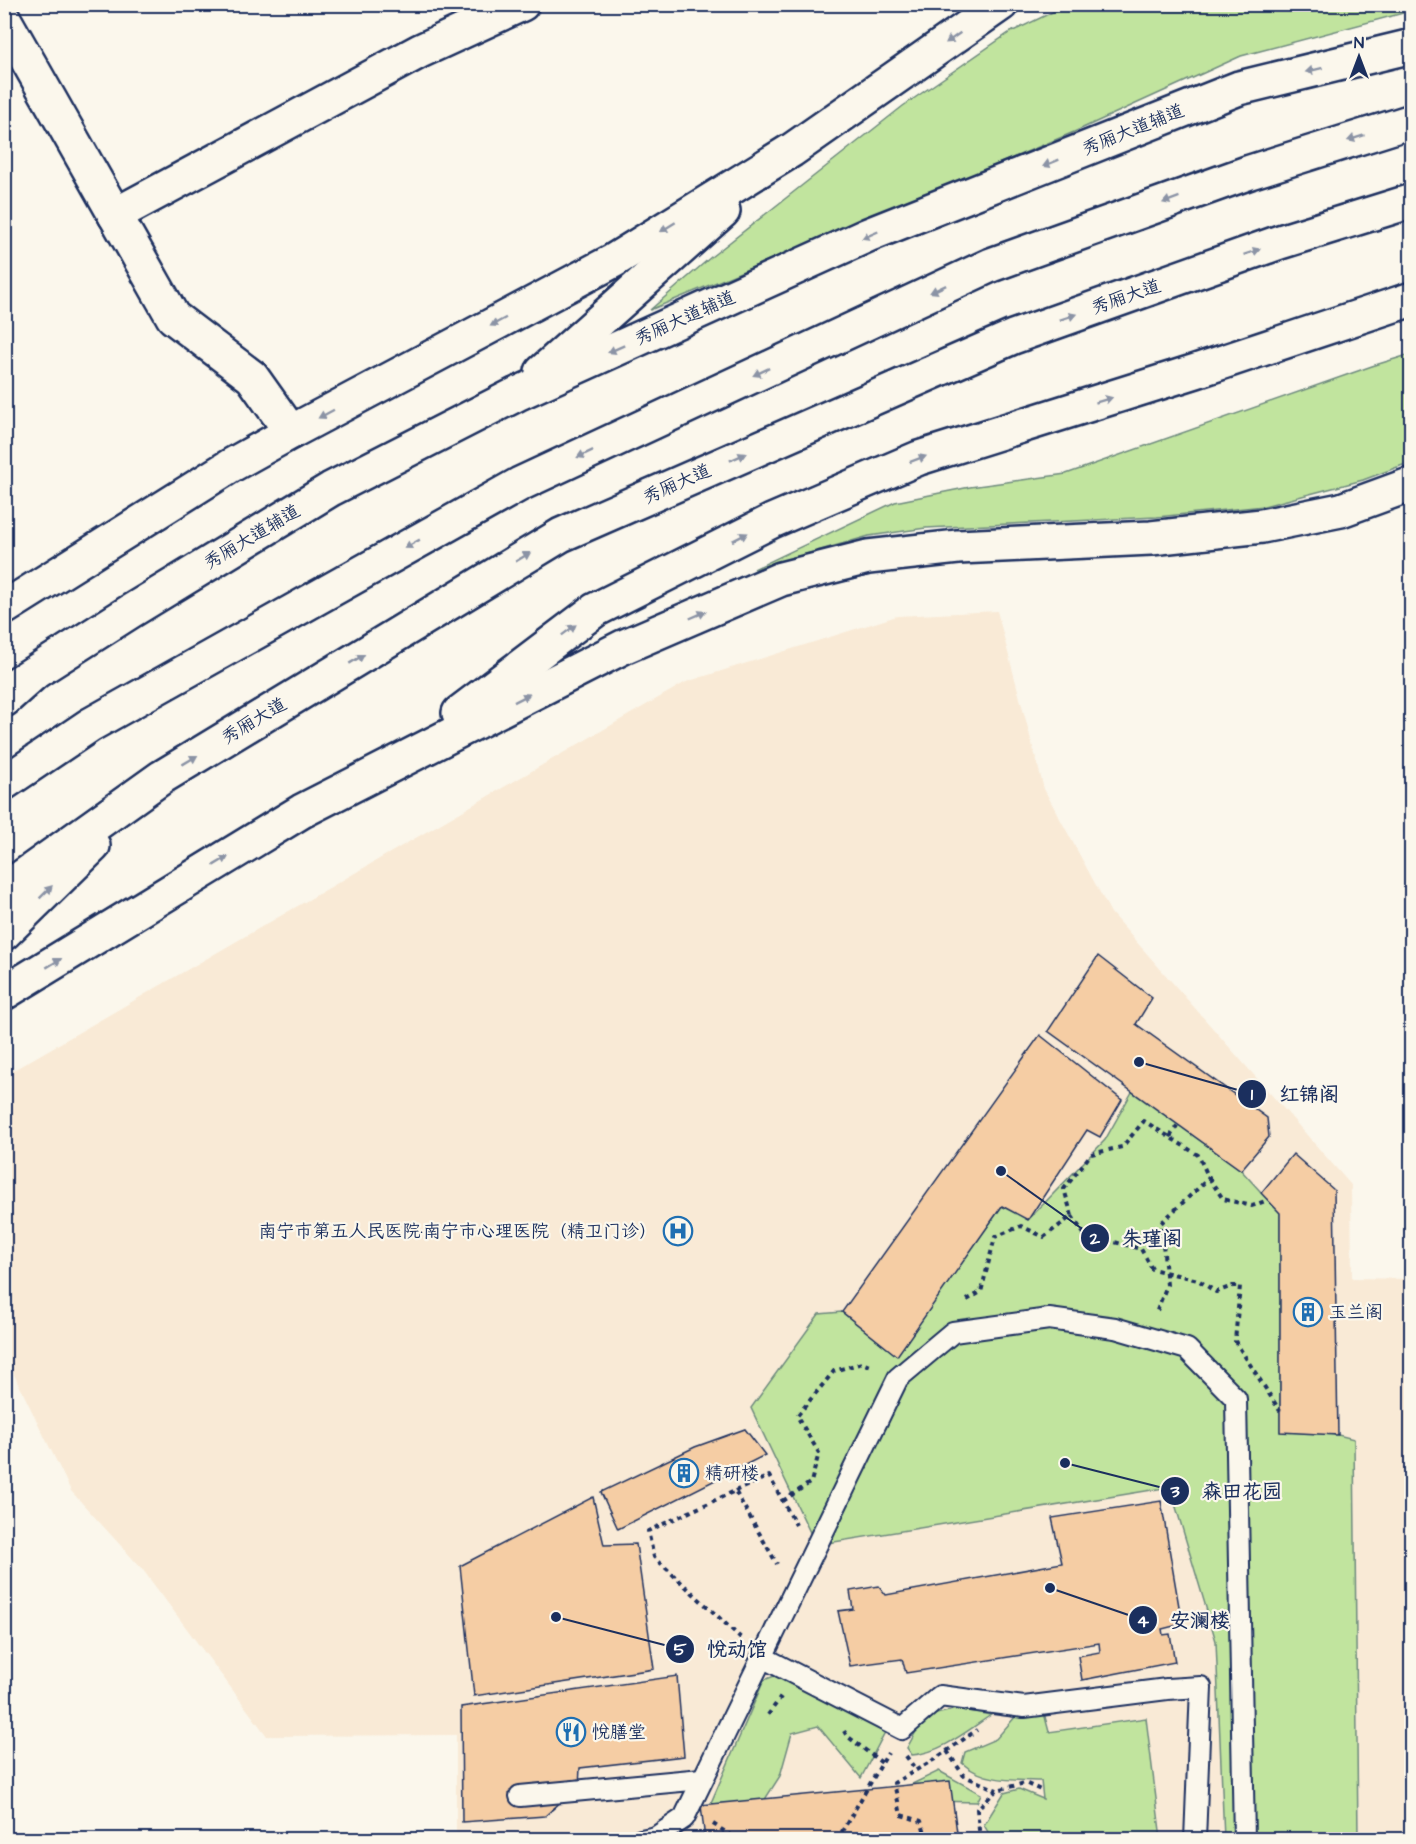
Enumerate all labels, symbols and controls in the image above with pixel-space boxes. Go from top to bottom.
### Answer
north arrow [1329,27,1389,87]
one-way arrow [945,32,961,44]
text: N [1354,32,1364,54]
one-way arrow [1305,65,1323,75]
street label: 秀厢大道辅道 [1078,98,1188,162]
one-way arrow [1347,134,1365,143]
one-way arrow [1042,158,1060,168]
one-way arrow [1162,196,1180,206]
one-way arrow [660,221,676,232]
one-way arrow [861,230,879,240]
one-way arrow [1243,247,1261,257]
street label: 秀厢大道 [1088,273,1164,321]
street label: 秀厢大道辅道 [631,285,739,351]
one-way arrow [930,285,947,294]
one-way arrow [1059,312,1077,322]
one-way arrow [489,317,506,327]
one-way arrow [607,345,624,354]
one-way arrow [753,367,770,376]
one-way arrow [1095,394,1113,404]
one-way arrow [317,409,334,419]
one-way arrow [576,449,593,458]
one-way arrow [729,452,747,462]
one-way arrow [910,453,928,463]
street label: 秀厢大道 [639,458,715,510]
street label: 秀厢大道辅道 [199,498,305,576]
one-way arrow [732,532,749,542]
one-way arrow [404,539,420,550]
one-way arrow [515,552,531,563]
one-way arrow [689,610,707,620]
one-way arrow [561,623,577,636]
one-way arrow [349,653,365,664]
street label: 秀厢大道 [217,692,291,750]
one-way arrow [513,694,530,703]
one-way arrow [182,755,198,766]
one-way arrow [213,855,229,866]
one-way arrow [39,886,53,900]
one-way arrow [46,957,62,968]
callout: 红锦阁 [1237,1075,1351,1113]
text: 红锦阁 [1279,1081,1339,1109]
text: 1 [1251,1082,1254,1107]
hospital icon: 南宁市第五人民医院·南宁市心理医院（精卫门诊） [662,1215,694,1247]
place label: 南宁市第五人民医院·南宁市心理医院（精卫门诊） [258,1219,657,1244]
callout: 朱瑾阁 [1080,1219,1194,1257]
text: 朱瑾阁 [1122,1225,1182,1253]
text: 2 [1089,1226,1101,1251]
building icon: 玉兰阁 [1292,1296,1324,1328]
place label: 玉兰阁 [1329,1300,1383,1325]
building icon: 精研楼 [668,1457,700,1489]
place label: 精研楼 [705,1461,759,1486]
callout: 森田花园 [1160,1472,1294,1510]
text: 森田花园 [1202,1478,1282,1506]
text: 3 [1169,1479,1180,1504]
callout: 安澜楼 [1128,1601,1242,1639]
text: 安澜楼 [1170,1607,1230,1635]
text: 4 [1137,1609,1150,1634]
callout: 悦动馆 [665,1630,779,1668]
text: 悦动馆 [707,1636,767,1664]
text: 5 [674,1637,687,1662]
restaurant icon: 悦膳堂 [555,1716,587,1748]
place label: 悦膳堂 [592,1720,646,1745]

